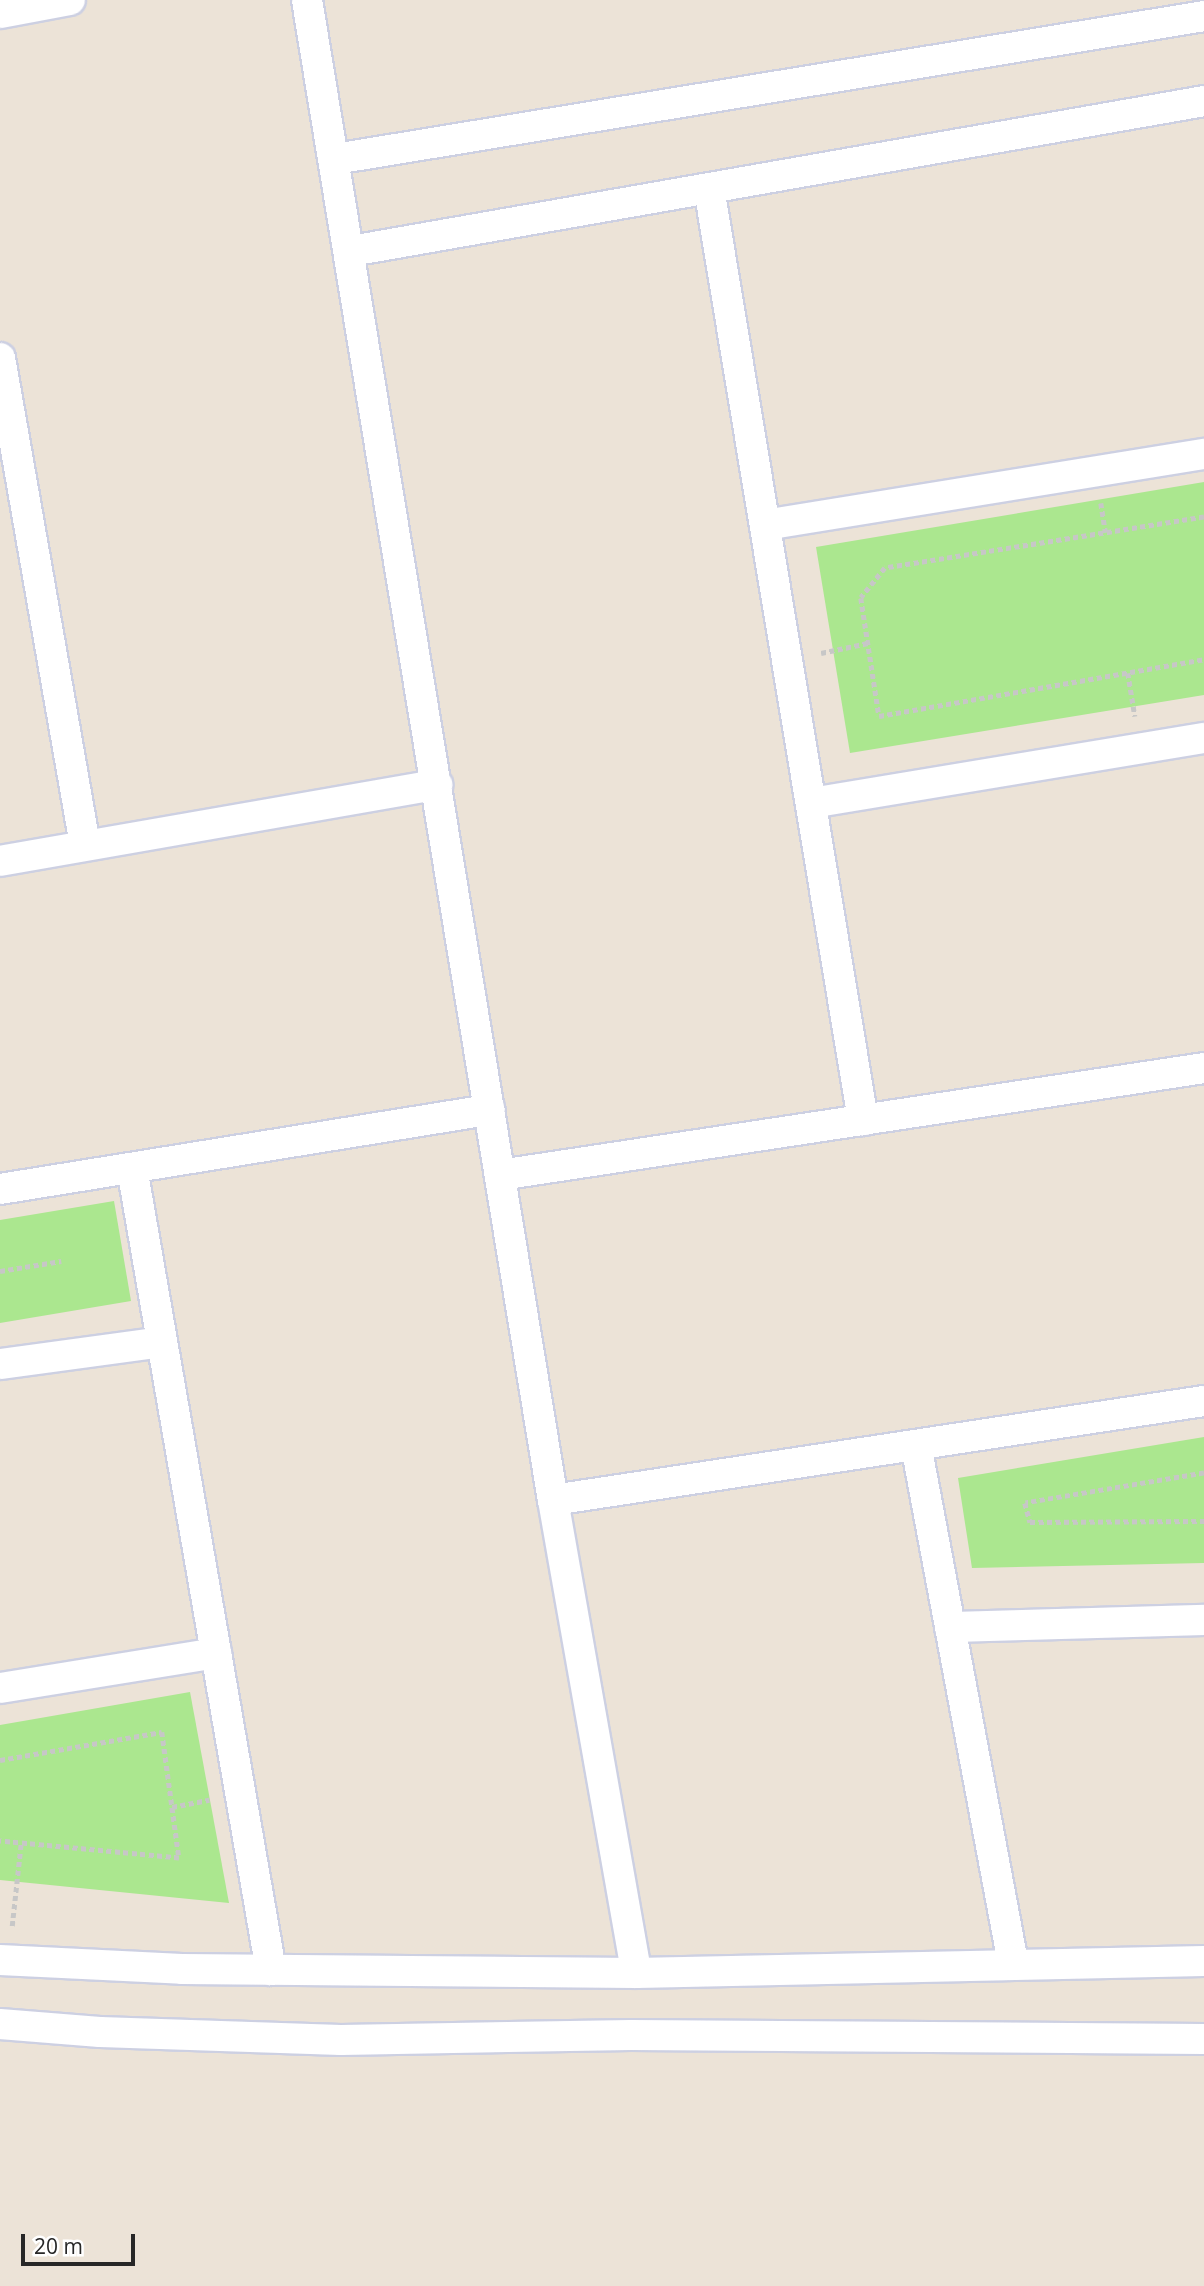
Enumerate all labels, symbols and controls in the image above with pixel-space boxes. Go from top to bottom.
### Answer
scale bar [24,2220,138,2264]
text: 20 m [34,2232,83,2260]

